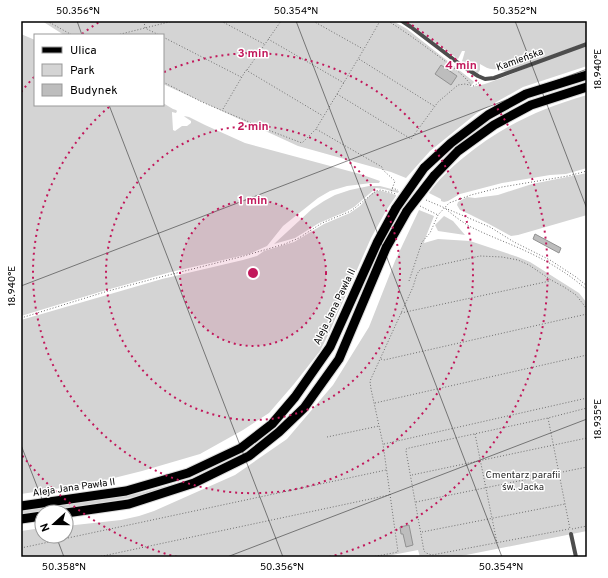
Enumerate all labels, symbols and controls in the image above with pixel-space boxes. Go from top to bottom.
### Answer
text: 50.356°N [56,5,100,18]
text: 50.354°N [274,5,318,18]
text: 50.352°N [493,5,537,18]
legend [34,34,164,106]
text: Ulica [70,43,97,59]
text: 3 min [237,46,269,62]
street label: Kamieńska [495,46,545,74]
text: 18.940°E [592,49,605,89]
text: 4 min [445,58,477,74]
text: Park [70,63,95,79]
text: Budynek [70,83,118,99]
text: 2 min [237,119,269,135]
text: 1 min [239,193,267,209]
text: 18.940°E [6,266,19,306]
centre of rings [246,266,260,280]
street label: Aleja Jana Pawła II [311,267,359,347]
text: 18.935°E [592,399,605,439]
park label: Cmentarz parafii św. Jacka [486,469,560,494]
street label: Aleja Jana Pawła II [32,476,116,500]
north arrow [34,504,74,544]
text: N [38,521,54,533]
text: 50.358°N [42,561,86,574]
text: 50.356°N [260,561,304,574]
text: 50.354°N [479,561,523,574]

